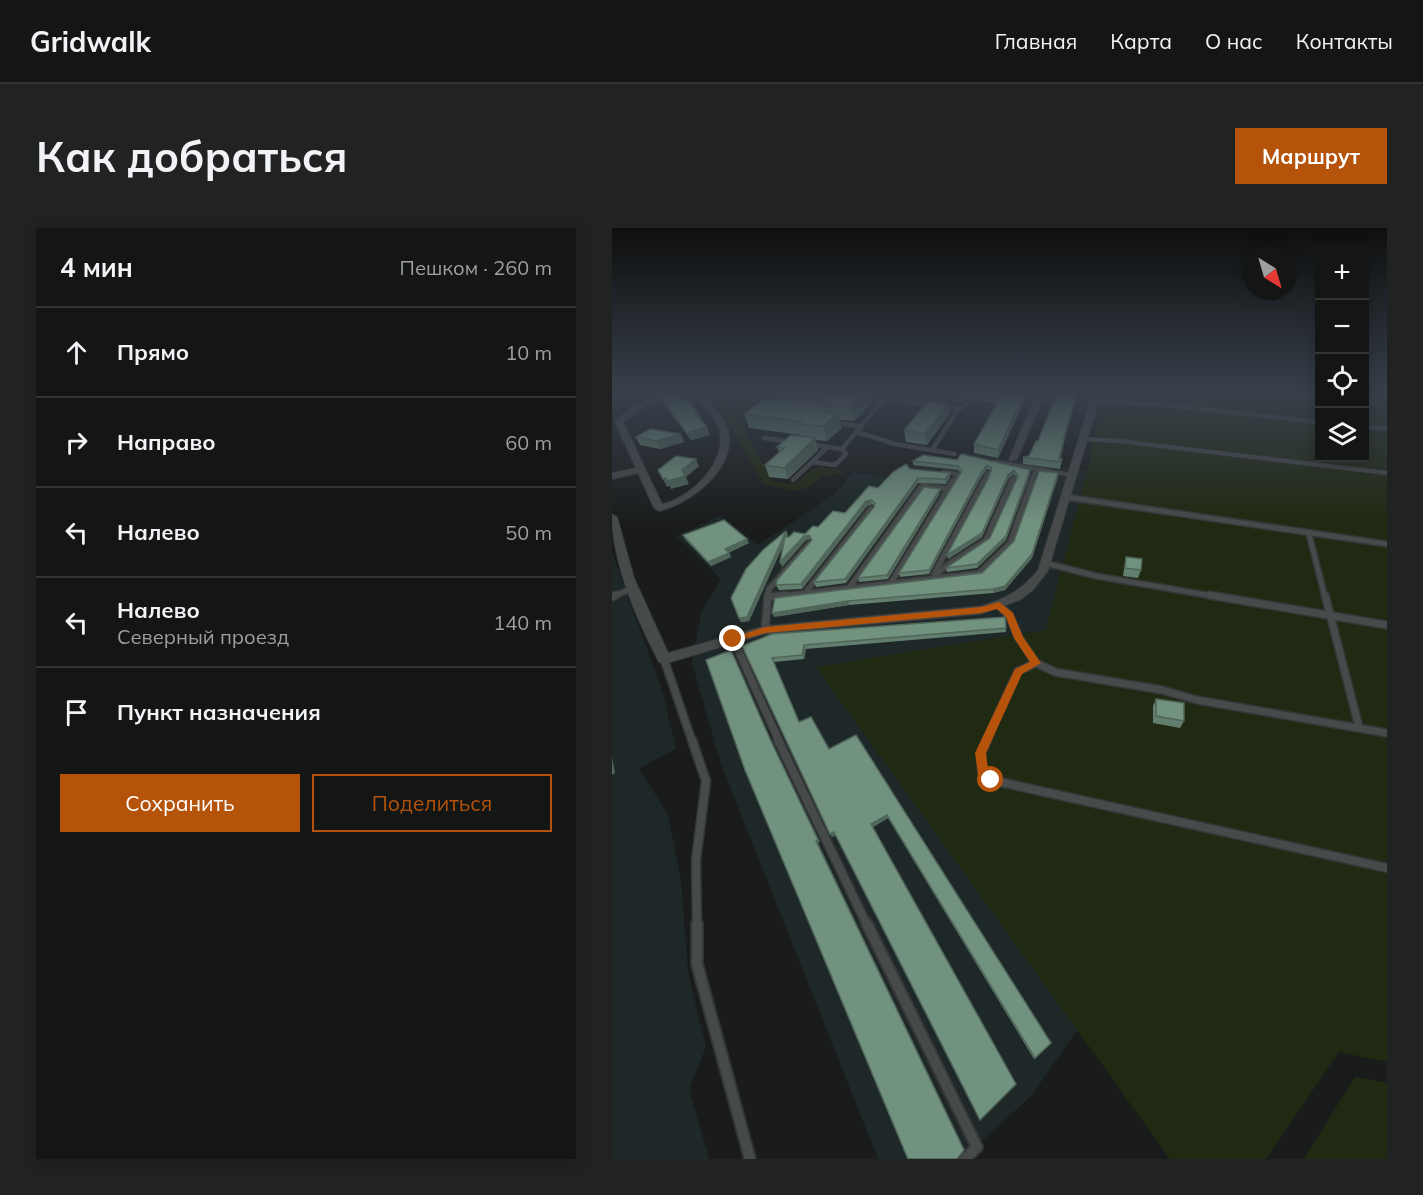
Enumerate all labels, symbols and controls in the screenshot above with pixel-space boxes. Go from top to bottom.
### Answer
text: Gridwalk [30,24,151,59]
text: Главная [995,28,1077,54]
text: Карта [1110,28,1172,54]
text: О нас [1205,28,1263,54]
text: Контакты [1296,28,1393,54]
button: Маршрут [1235,128,1387,184]
text: Как добраться [36,130,348,183]
north arrow [1243,246,1297,300]
map controls [1315,246,1369,462]
button: + [1315,246,1369,300]
text: 4 мин [60,251,133,284]
text: Пешком · 260 m [400,255,552,280]
button: − [1315,300,1369,354]
icon: ahead [60,336,93,369]
text: Прямо [117,338,189,366]
text: 10 m [505,340,552,365]
button: locate [1315,354,1369,408]
button: layers [1315,408,1369,462]
icon: right [60,426,93,459]
text: Направо [117,428,215,456]
text: 60 m [505,430,552,455]
icon: left [60,516,93,549]
text: Налево [117,518,200,546]
text: 50 m [505,520,552,545]
text: Налево [117,596,200,624]
icon: left [60,606,93,639]
text: 140 m [493,610,552,635]
text: Северный проезд [117,624,289,649]
route end [719,625,745,651]
icon: arrive [60,696,93,729]
text: Пункт назначения [117,698,321,726]
route start [977,766,1003,792]
button: Сохранить [60,774,300,832]
button: Поделиться [312,774,552,832]

